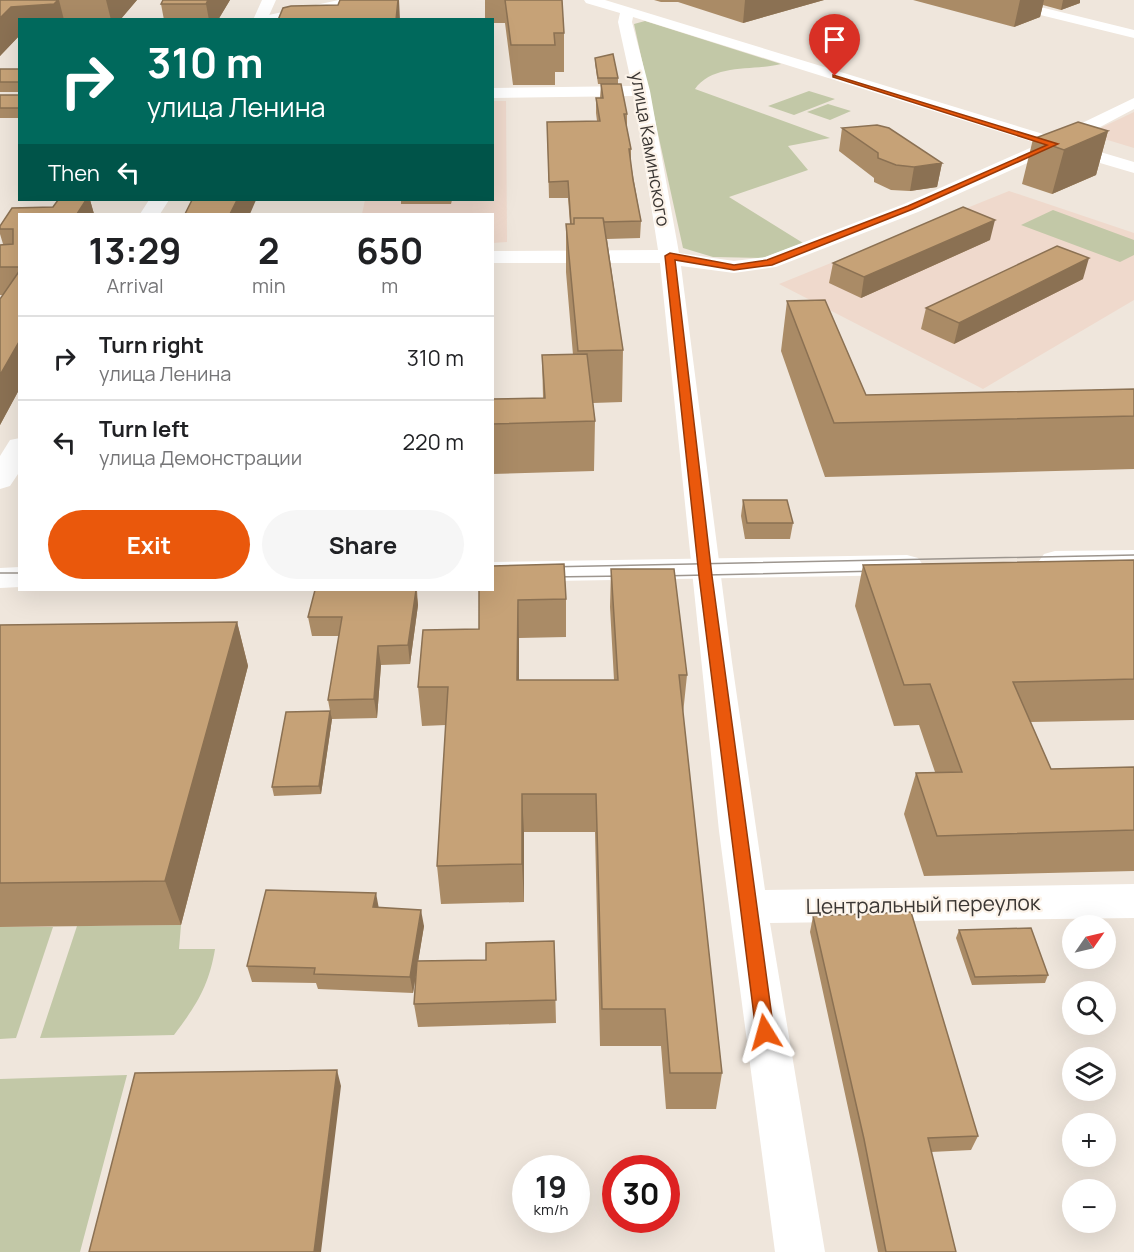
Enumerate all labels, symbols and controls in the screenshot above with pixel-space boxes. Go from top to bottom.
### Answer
pin [809,14,860,76]
icon: arrive [818,23,851,56]
text: 310 m [147,33,264,91]
icon: right [48,42,126,120]
street label: улица Каминского [626,70,676,228]
text: улица Ленина [147,88,326,125]
icon: left [112,156,145,189]
text: Then [48,158,100,188]
text: 13:29 [89,226,181,275]
text: 2 [258,226,280,275]
text: 650 [356,226,423,275]
text: Arrival [106,272,164,299]
text: min [252,272,286,299]
text: m [381,272,398,299]
text: Turn right [99,330,204,360]
icon: right [48,342,81,375]
text: 310 m [407,343,464,373]
text: улица Ленина [99,360,231,387]
text: Turn left [99,414,189,444]
icon: left [48,426,81,459]
text: 220 m [402,427,464,457]
text: улица Демонстрации [99,444,302,471]
button: Exit [48,510,250,579]
button: Share [262,510,464,579]
street label: Центральный переулок [806,888,1041,920]
north arrow [1062,915,1116,969]
map controls [1062,915,1116,1233]
button: search [1062,981,1116,1035]
position arrow [733,1000,797,1064]
button: layers [1062,1047,1116,1101]
button: + [1062,1113,1116,1167]
speed limit sign: 30 [602,1155,680,1233]
text: 19 [535,1166,567,1207]
button: − [1062,1179,1116,1233]
text: km/h [534,1199,568,1220]

